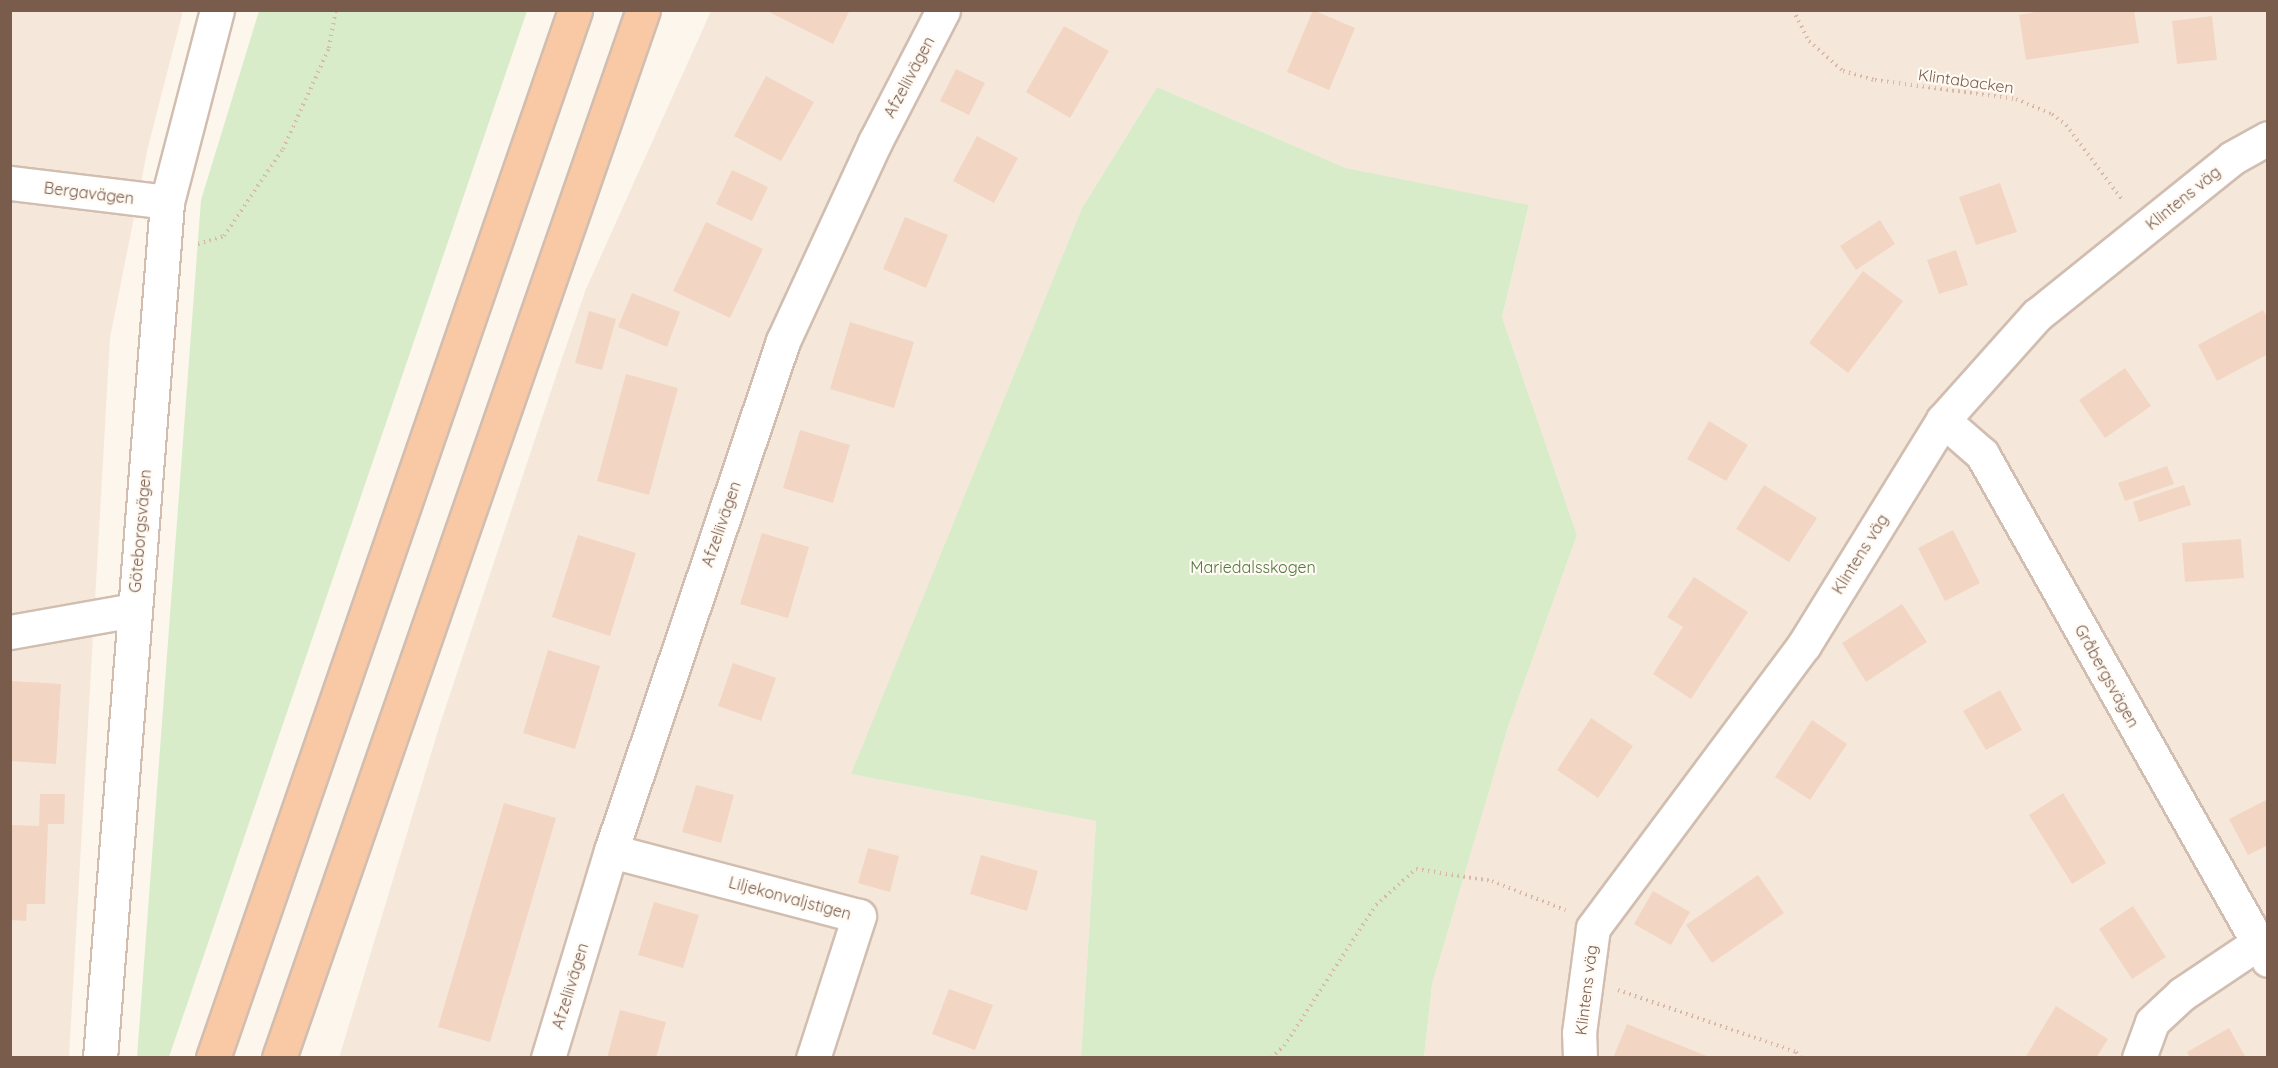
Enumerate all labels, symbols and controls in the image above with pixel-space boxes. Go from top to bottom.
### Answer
street label: Afzeliivägen [880,33,938,121]
street label: Klintabacken [1917,65,2015,97]
street label: Klintens väg [2142,162,2224,234]
street label: Bergavägen [43,178,135,208]
street label: Göteborgsvägen [125,468,155,594]
street label: Afzeliivägen [697,479,745,569]
street label: Klintens väg [1828,510,1892,598]
park label: Mariedalsskogen [1190,557,1316,577]
street label: Gråbergsvägen [2071,621,2143,731]
street label: Liljekonvaljstigen [727,872,853,924]
street label: Afzeliivägen [548,940,592,1032]
street label: Klintens väg [1571,944,1601,1036]

